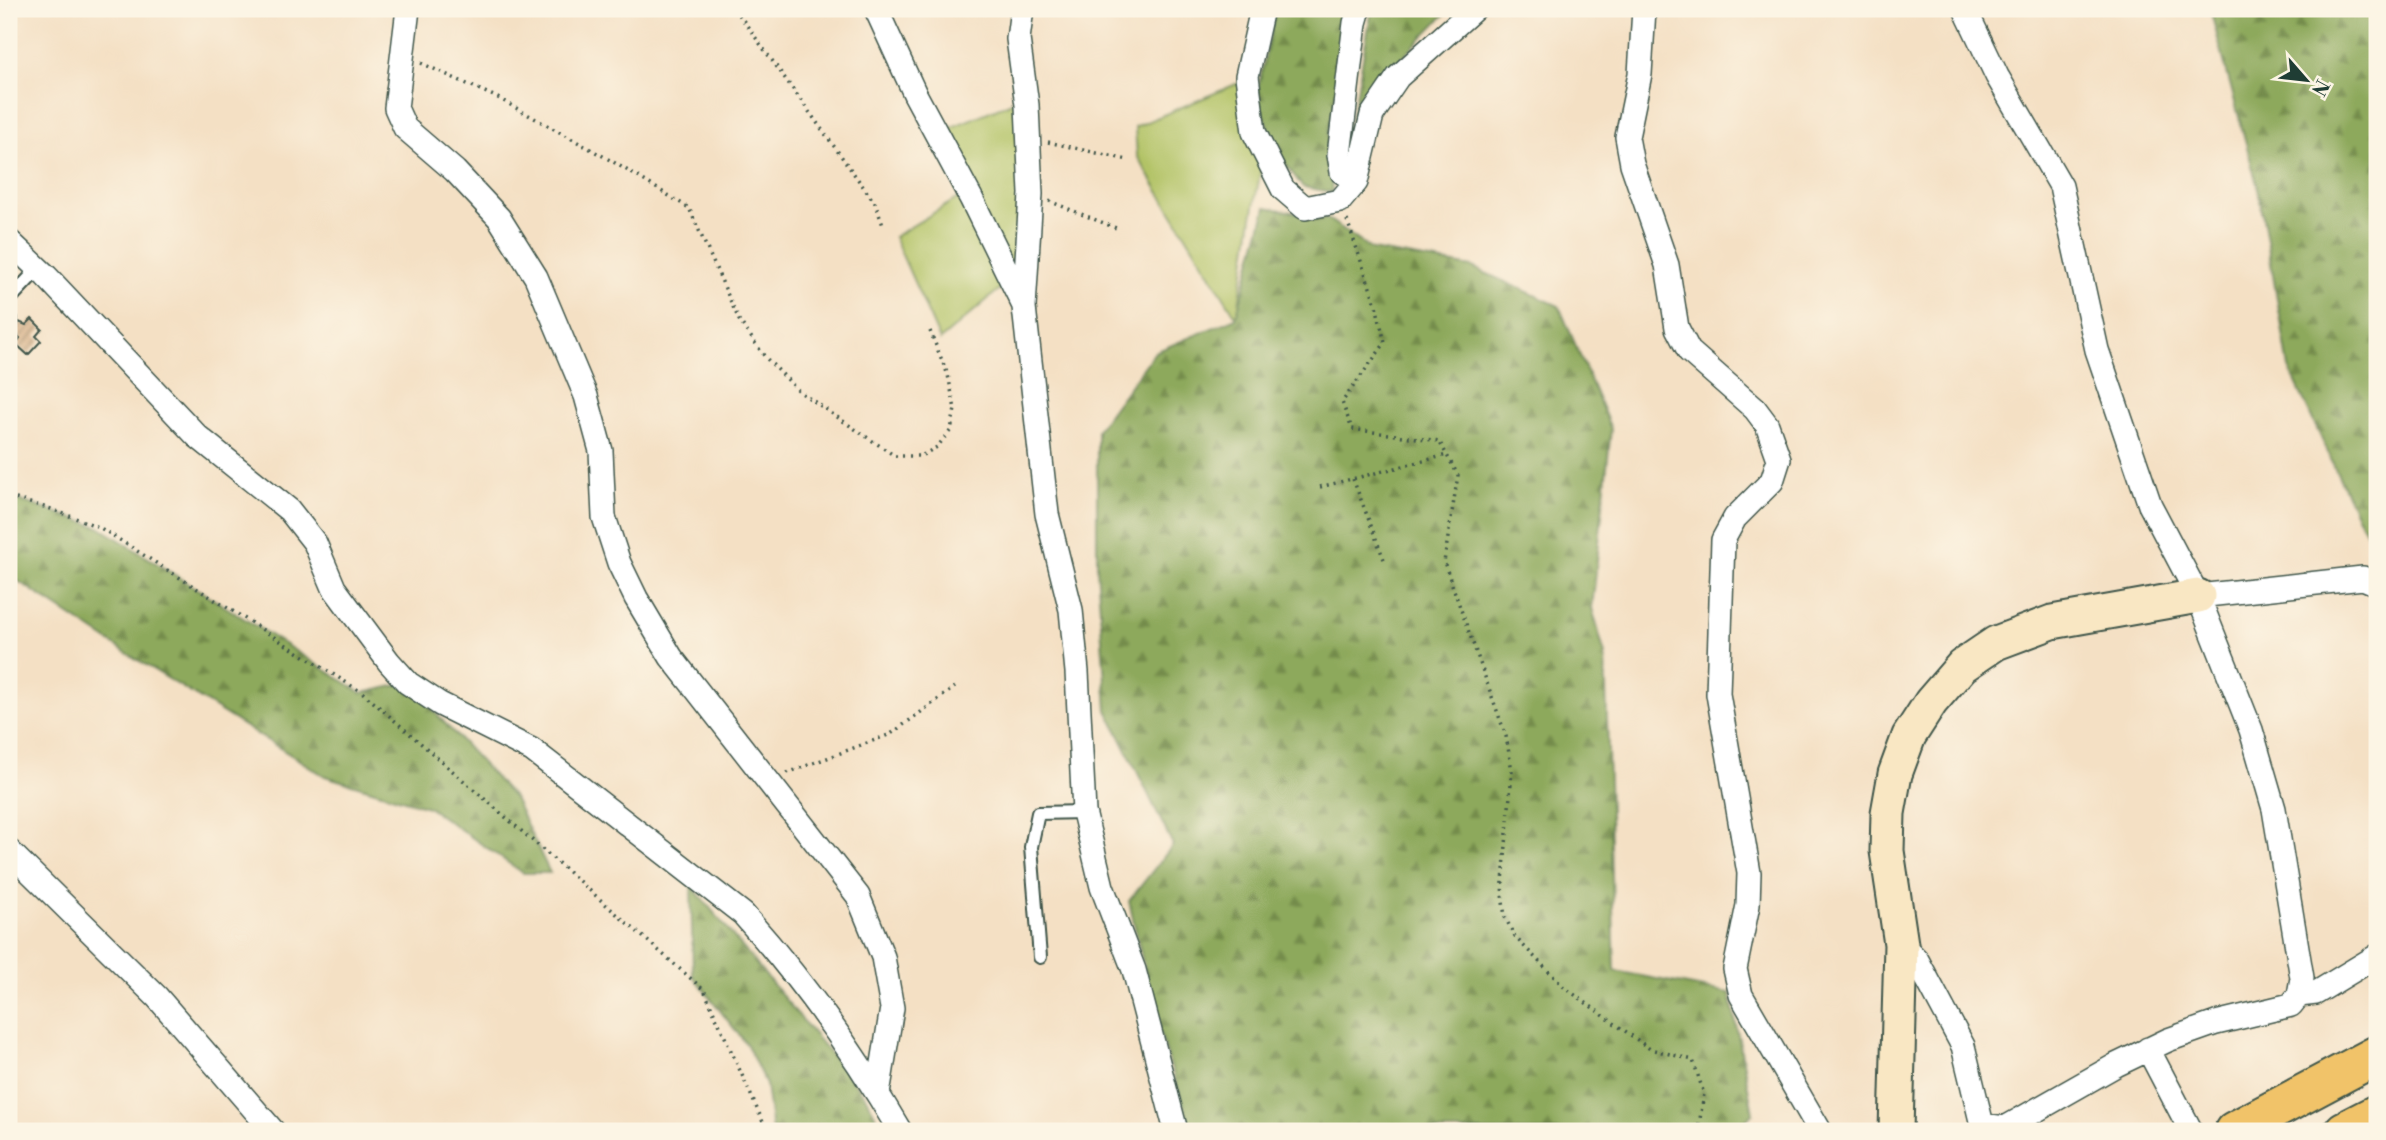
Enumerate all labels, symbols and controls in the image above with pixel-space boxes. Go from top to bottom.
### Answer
north arrow [2270,46,2340,116]
text: N [2306,75,2334,100]

